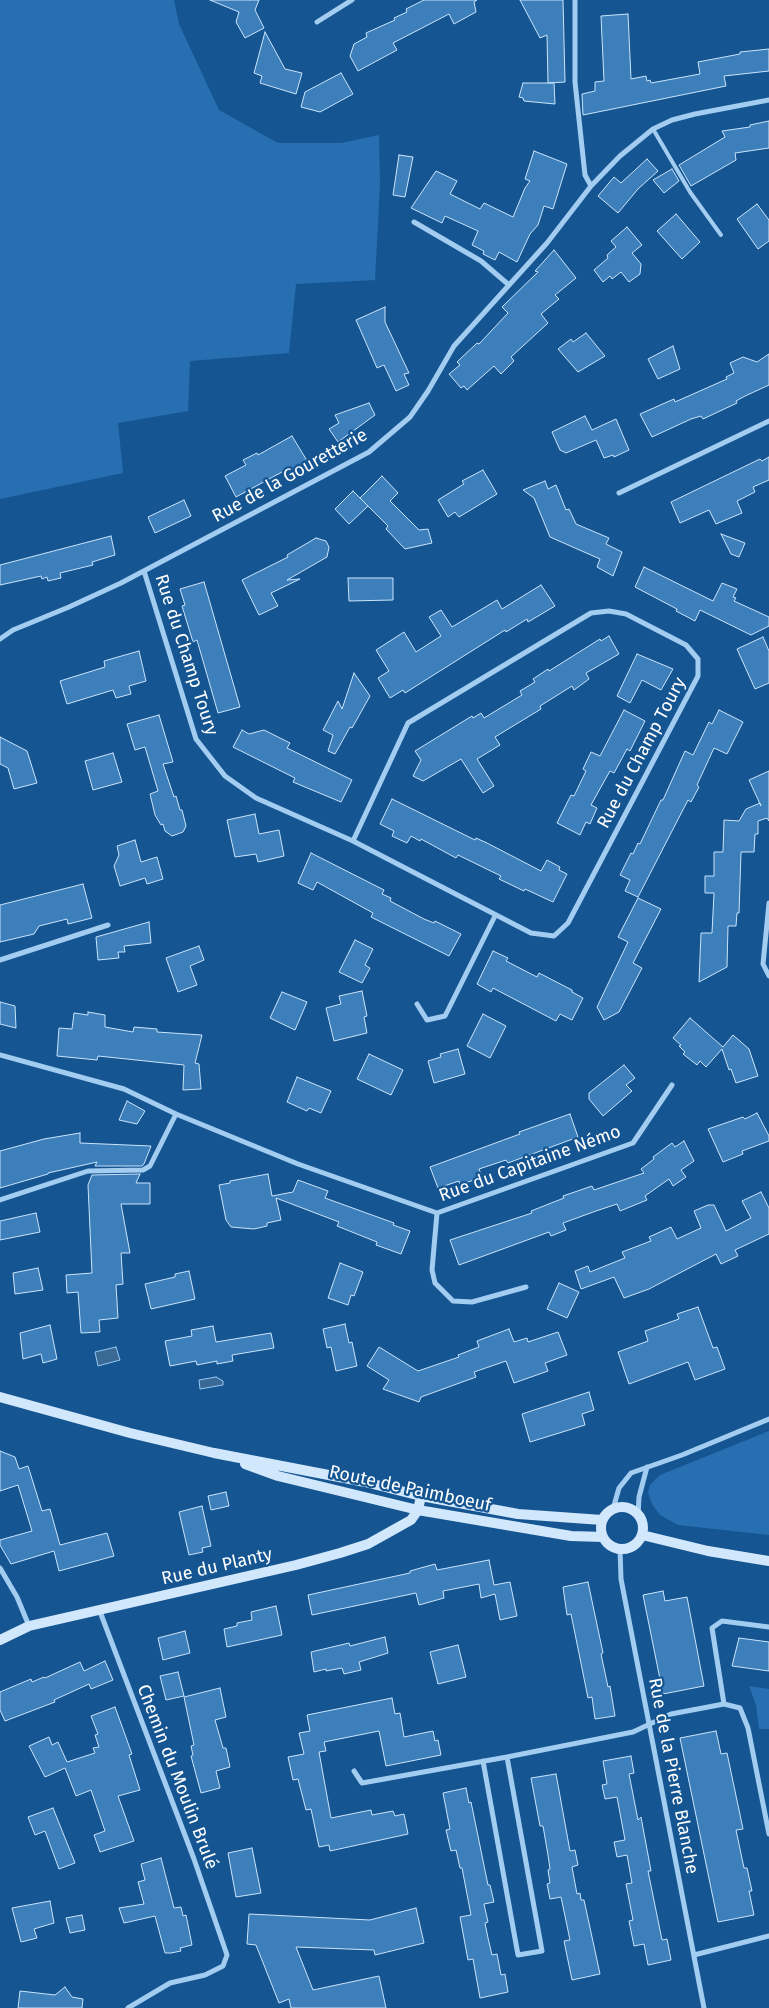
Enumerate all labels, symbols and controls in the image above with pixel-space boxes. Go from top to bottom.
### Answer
street label: Rue de la Gouretterie [209,424,371,528]
street label: Rue du Champ Toury [150,572,222,738]
street label: Rue du Champ Toury [593,674,691,832]
street label: Rue du Capitaine Némo [436,1121,624,1207]
street label: Route de Paimboeuf [327,1461,493,1517]
street label: Rue du Planty [160,1544,274,1590]
street label: Rue de la Pierre Blanche [643,1676,703,1876]
street label: Chemin du Moulin Brulé [132,1682,222,1872]

